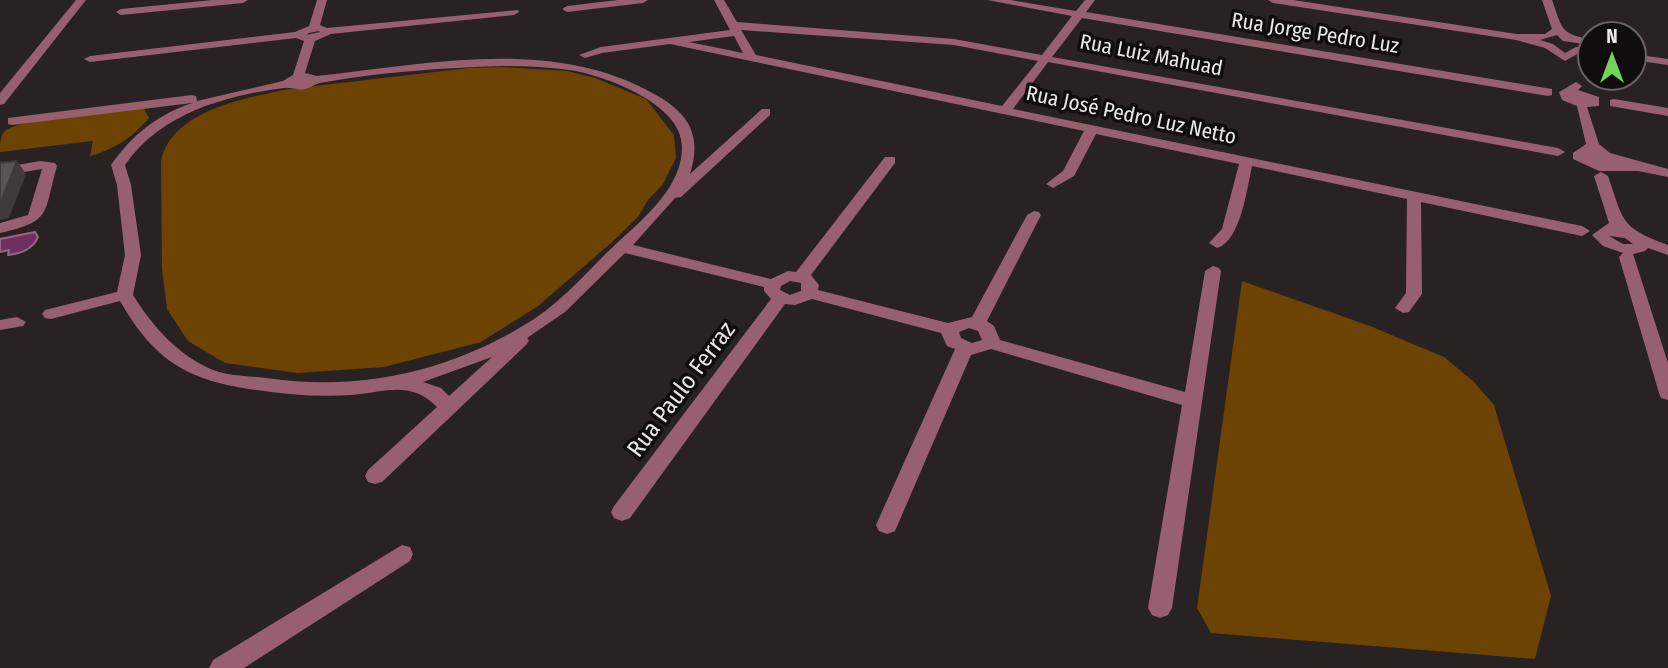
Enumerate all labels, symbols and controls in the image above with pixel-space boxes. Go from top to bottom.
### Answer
street label: Rua Jorge Pedro Luz [1229,8,1401,60]
north arrow [1577,21,1647,91]
text: N [1606,25,1618,48]
street label: Rua Luiz Mahuad [1077,30,1225,82]
street label: Rua José Pedro Luz Netto [1024,81,1238,151]
street label: Rua Paulo Ferraz [622,317,742,463]

